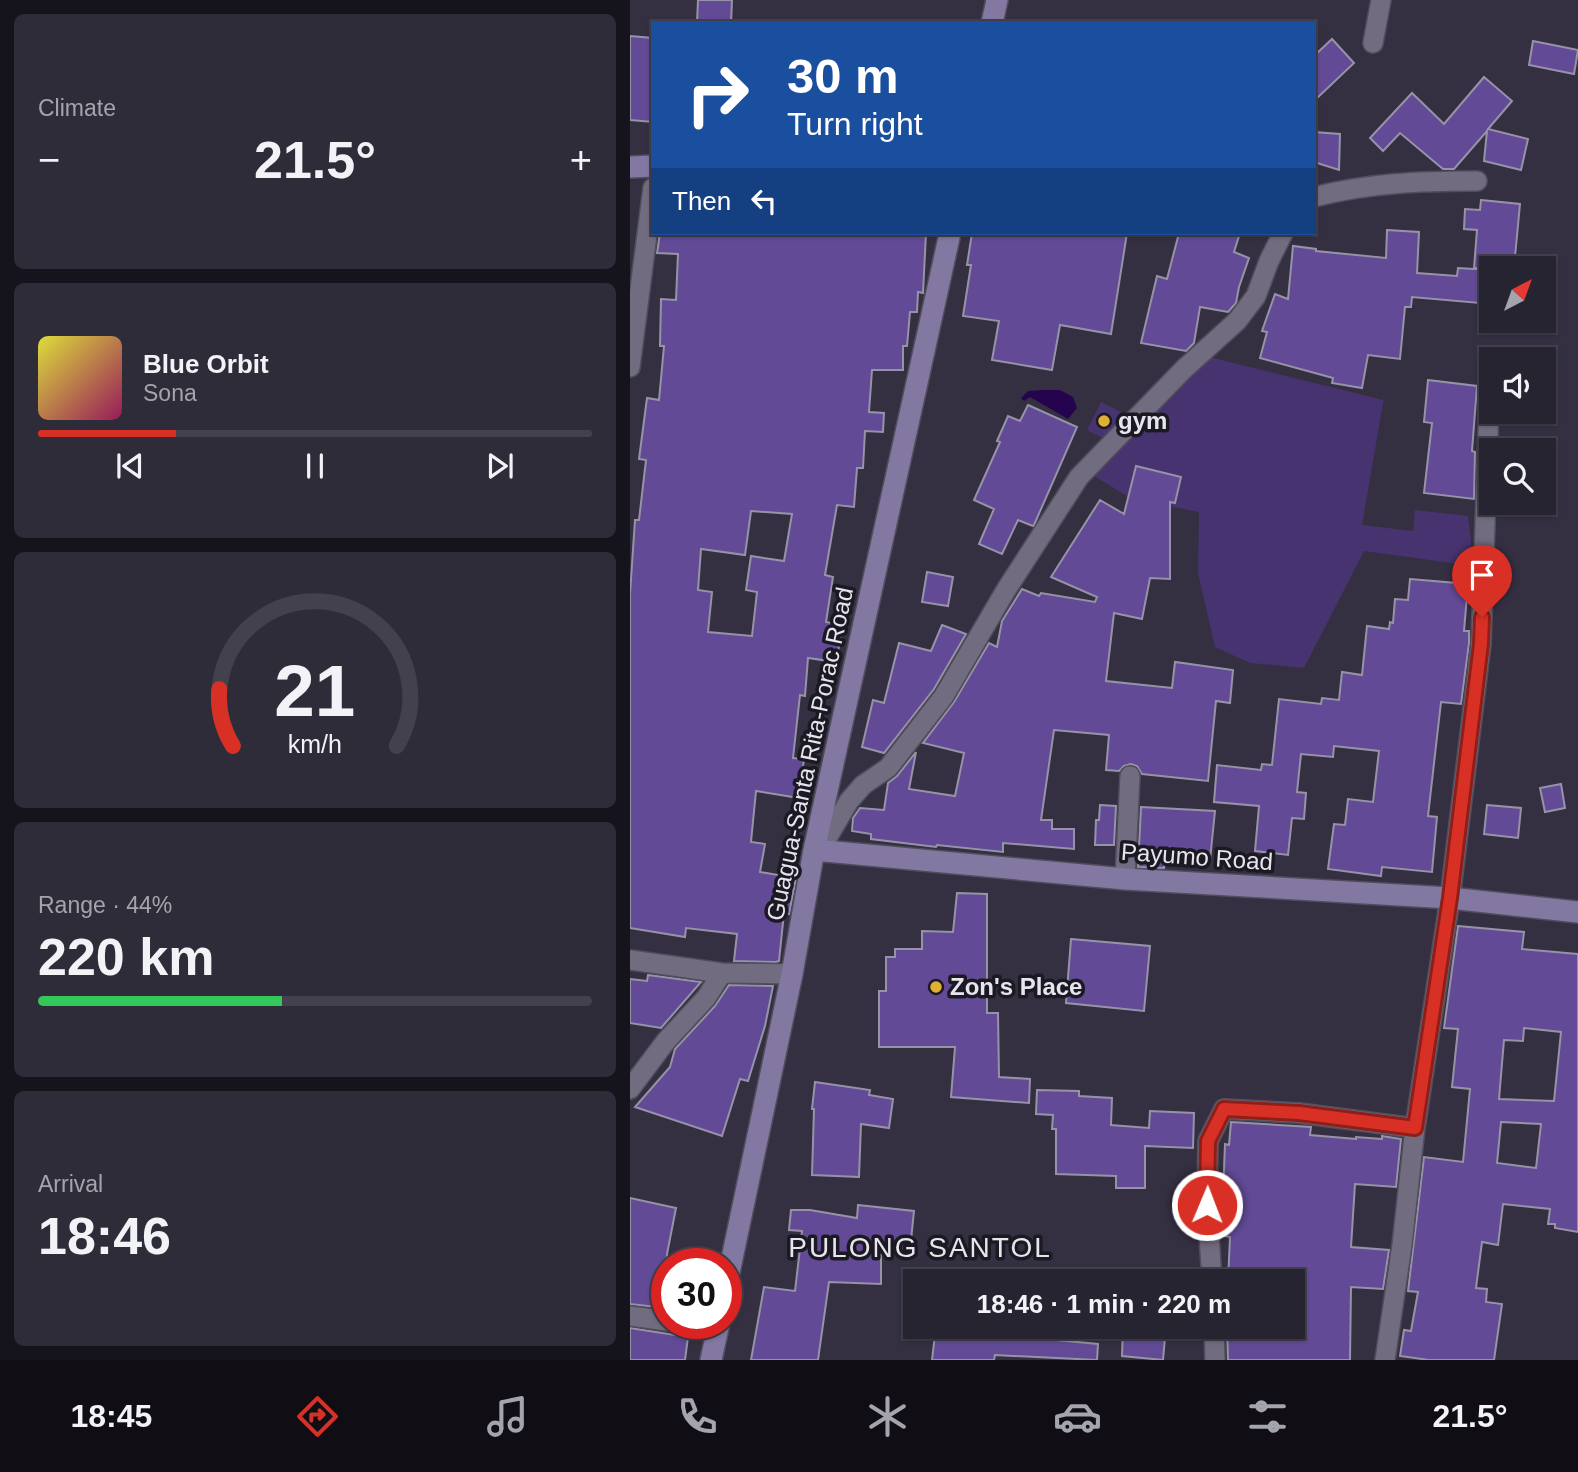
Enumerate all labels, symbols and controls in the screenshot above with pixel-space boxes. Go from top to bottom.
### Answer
icon: right [672,49,763,140]
text: 30 m [787,49,899,103]
text: Climate [38,95,116,121]
text: Turn right [787,106,923,142]
text: 21.5° [254,131,376,189]
text: − [38,139,60,181]
text: + [570,139,592,181]
icon: left [745,182,783,220]
text: Then [672,186,731,216]
north arrow [1479,256,1556,332]
map controls [1479,256,1556,515]
button: sound [1479,347,1556,424]
text: Blue Orbit [143,349,269,379]
text: Sona [143,380,197,406]
place label: gym [1118,407,1167,434]
marker: gym [1096,413,1112,429]
button: search [1479,438,1556,515]
icon: previous [111,447,149,485]
icon: pause [296,447,334,485]
icon: next [481,447,519,485]
pin [1452,545,1512,617]
icon: arrive [1463,556,1501,594]
street label: Guagua-Santa Rita-Porac Road [761,585,858,923]
text: 21 [275,650,355,731]
text: km/h [288,730,342,758]
street label: Payumo Road [1120,838,1274,875]
text: Range · 44% [38,892,172,918]
text: 220 km [38,928,214,986]
place label: Zon's Place [950,973,1082,1000]
marker: Zon's Place [928,979,944,995]
position arrow [1170,1168,1244,1242]
text: Arrival [38,1171,103,1197]
text: 18:46 [38,1207,171,1265]
district label: PULONG SANTOL [788,1232,1052,1263]
speed limit sign: 30 [651,1248,742,1339]
text: 18:46 · 1 min · 220 m [977,1289,1231,1319]
icon: directions [293,1392,342,1441]
icon: music [483,1392,532,1441]
icon: phone [673,1392,722,1441]
icon: climate [863,1392,912,1441]
icon: car [1053,1392,1102,1441]
icon: filters [1243,1392,1292,1441]
text: 18:45 [70,1398,152,1434]
text: 21.5° [1432,1398,1507,1434]

